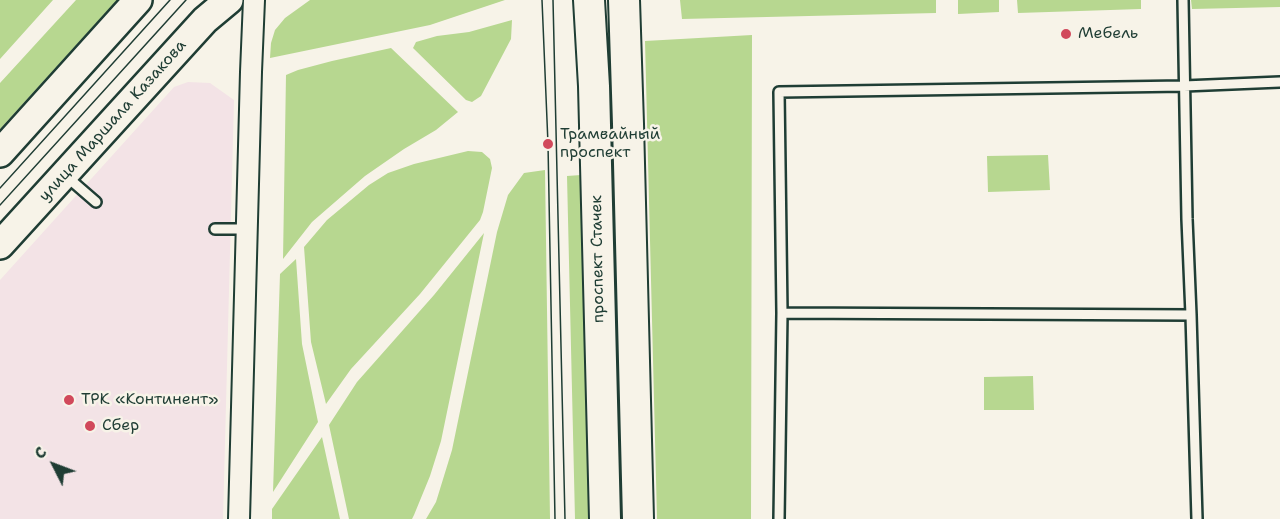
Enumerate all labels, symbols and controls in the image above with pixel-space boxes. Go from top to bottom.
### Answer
place label: Мебель [1078,24,1138,44]
marker: Мебель [1059,27,1073,41]
street label: улица Маршала Казакова [35,36,191,206]
place label: Трамвайный проспект [560,125,660,163]
marker: Трамвайный проспект [541,137,555,151]
street label: проспект Стачек [587,195,609,323]
place label: ТРК «Континент» [81,390,218,410]
marker: ТРК «Континент» [62,393,76,407]
place label: Сбер [102,416,139,436]
marker: Сбер [83,419,97,433]
north arrow [24,435,84,495]
text: С [29,442,51,463]

